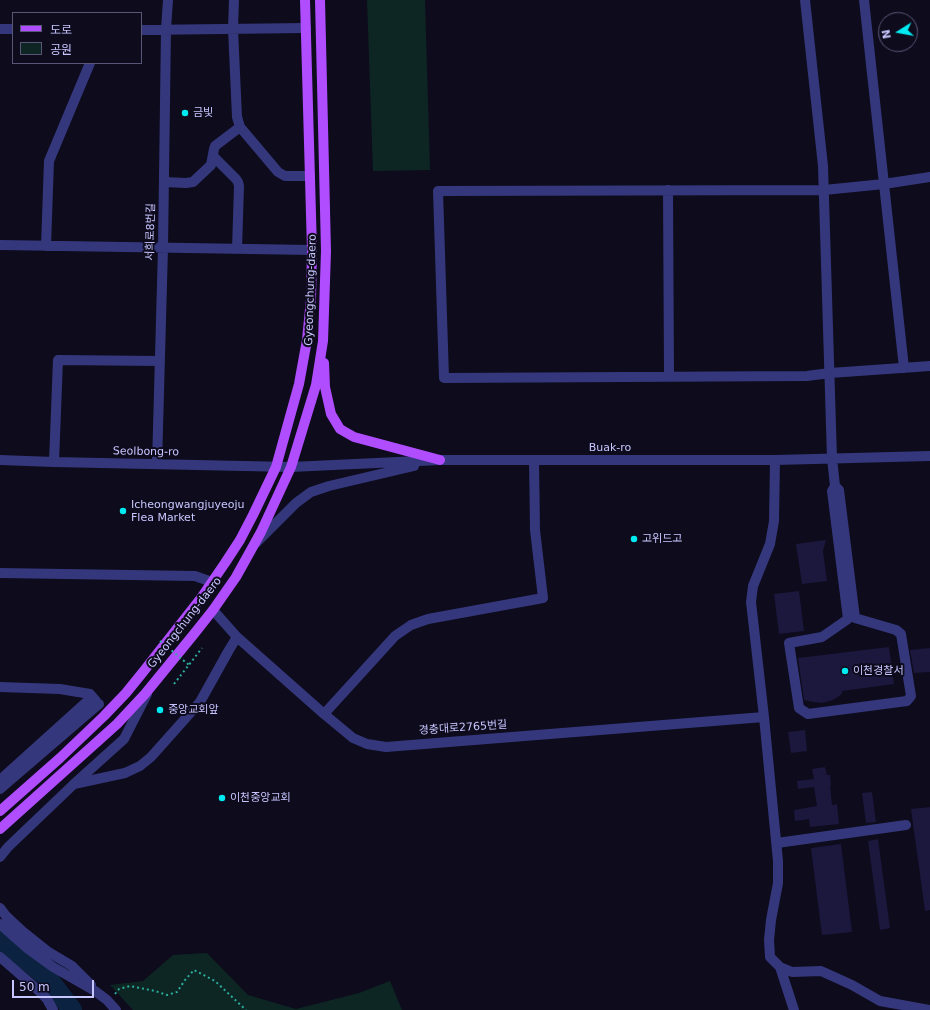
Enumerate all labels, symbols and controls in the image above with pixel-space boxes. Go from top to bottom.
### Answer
legend [12,12,142,64]
north arrow [878,12,918,52]
text: 도로 [50,23,72,37]
text: N [879,28,894,40]
text: 공원 [50,43,72,57]
place label: 금빛 [193,106,213,120]
marker: 금빛 [180,108,190,118]
street label: 서희로8번길 [144,203,158,261]
street label: Gyeongchung-daero [302,234,320,346]
street label: Buak-ro [589,441,631,455]
street label: Seolbong-ro [113,445,179,459]
place label: Icheongwangjuyeoju Flea Market [131,498,244,524]
marker: Icheongwangjuyeoju Flea Market [118,506,128,516]
place label: 고위드고 [642,532,682,546]
marker: 고위드고 [629,534,639,544]
street label: Gyeongchung-daero [145,575,225,671]
place label: 이천경찰서 [853,664,904,678]
marker: 이천경찰서 [840,666,850,676]
place label: 중앙교회앞 [168,703,219,717]
marker: 중앙교회앞 [155,705,165,715]
street label: 경충대로2765번길 [418,718,508,738]
place label: 이천중앙교회 [230,791,291,805]
marker: 이천중앙교회 [217,793,227,803]
scale bar [14,972,96,998]
text: 50 m [19,980,50,994]

